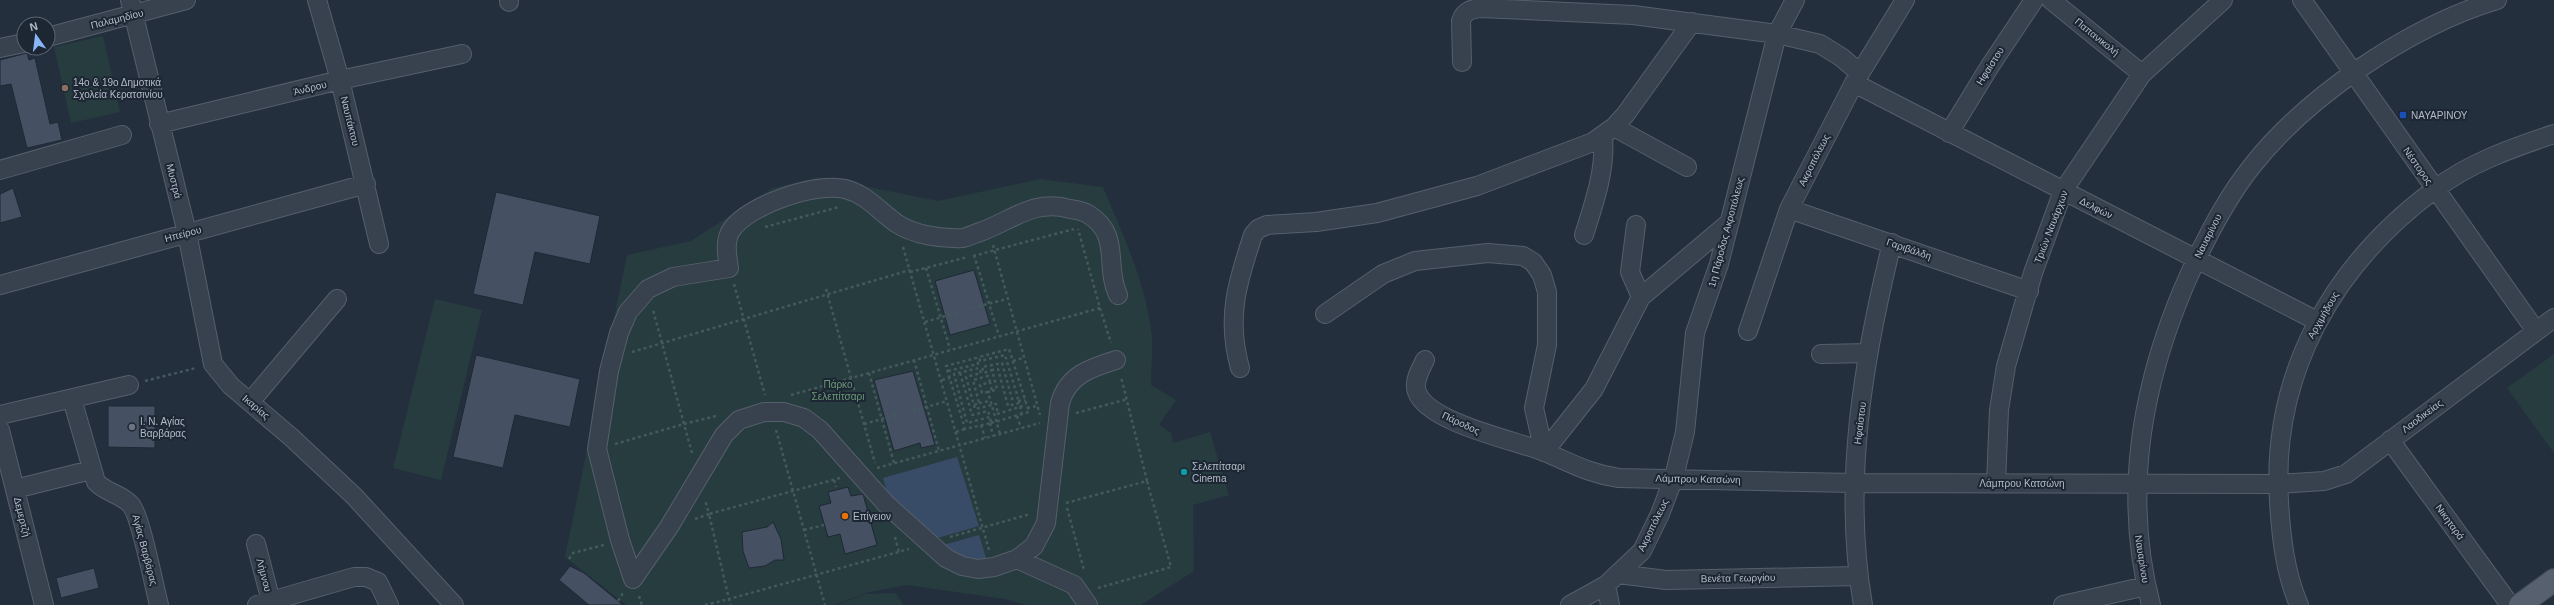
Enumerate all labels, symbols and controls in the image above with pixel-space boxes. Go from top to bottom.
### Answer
street label: Παλαμηδίου [90,7,144,31]
north arrow [16,16,56,56]
street label: Παπανικολή [2073,16,2121,58]
text: N [28,20,39,33]
street label: Ηφαίστου [1974,45,2006,87]
place label: 14ο & 19ο Δημοτικά Σχολεία Κερατσινίου [73,77,163,100]
street label: Άνδρου [292,79,328,97]
marker: 14ο & 19ο Δημοτικά Σχολεία Κερατσινίου [60,83,70,93]
street label: Ναυπάκτου [339,95,361,147]
marker: ΝΑΥΑΡΙΝΟΥ [2398,110,2408,120]
place label: ΝΑΥΑΡΙΝΟΥ [2411,110,2468,121]
street label: Ακροπόλεως [1796,132,1832,188]
street label: Νέστορος [2401,145,2435,187]
street label: Μυστρά [164,162,184,200]
street label: 1η Πάροδος Ακροπόλεως [1706,176,1746,288]
street label: Τριών Ναυάρχων [2032,189,2070,265]
street label: Δελφών [2078,195,2114,221]
street label: Ναυαρίνου [2192,212,2224,260]
street label: Ηπείρου [163,224,203,244]
street label: Γαριβάλδη [1885,236,1933,262]
street label: Αρχιμήδους [2305,289,2341,341]
park label: Πάρκο Σελεπίτσαρι [812,379,864,402]
street label: Ικαρίας [240,393,272,422]
street label: Λαοδικείας [2399,397,2445,435]
street label: Ηφαίστου [1852,401,1868,445]
street label: Πάροδος [1440,410,1482,437]
place label: Ι. Ν. Αγίας Βαρβάρας [140,416,186,439]
marker: Ι. Ν. Αγίας Βαρβάρας [127,422,137,432]
place label: Σελεπίτσαρι Cinema [1192,461,1245,484]
marker: Σελεπίτσαρι Cinema [1179,467,1189,477]
street label: Λάμπρου Κατσώνη [1655,473,1741,485]
street label: Λάμπρου Κατσώνη [1979,478,2065,489]
street label: Δεμερτζή [11,496,32,538]
street label: Ακροπόλεως [1636,497,1671,553]
street label: Νικηταρά [2433,502,2467,542]
marker: Επίγειον [840,511,850,521]
place label: Επίγειον [853,511,891,522]
street label: Αγίας Βαρβάρας [130,513,160,587]
street label: Ναυαρίνου [2133,534,2151,584]
street label: Λήμνου [254,557,274,593]
street label: Βενέτα Γεωργίου [1701,572,1775,584]

